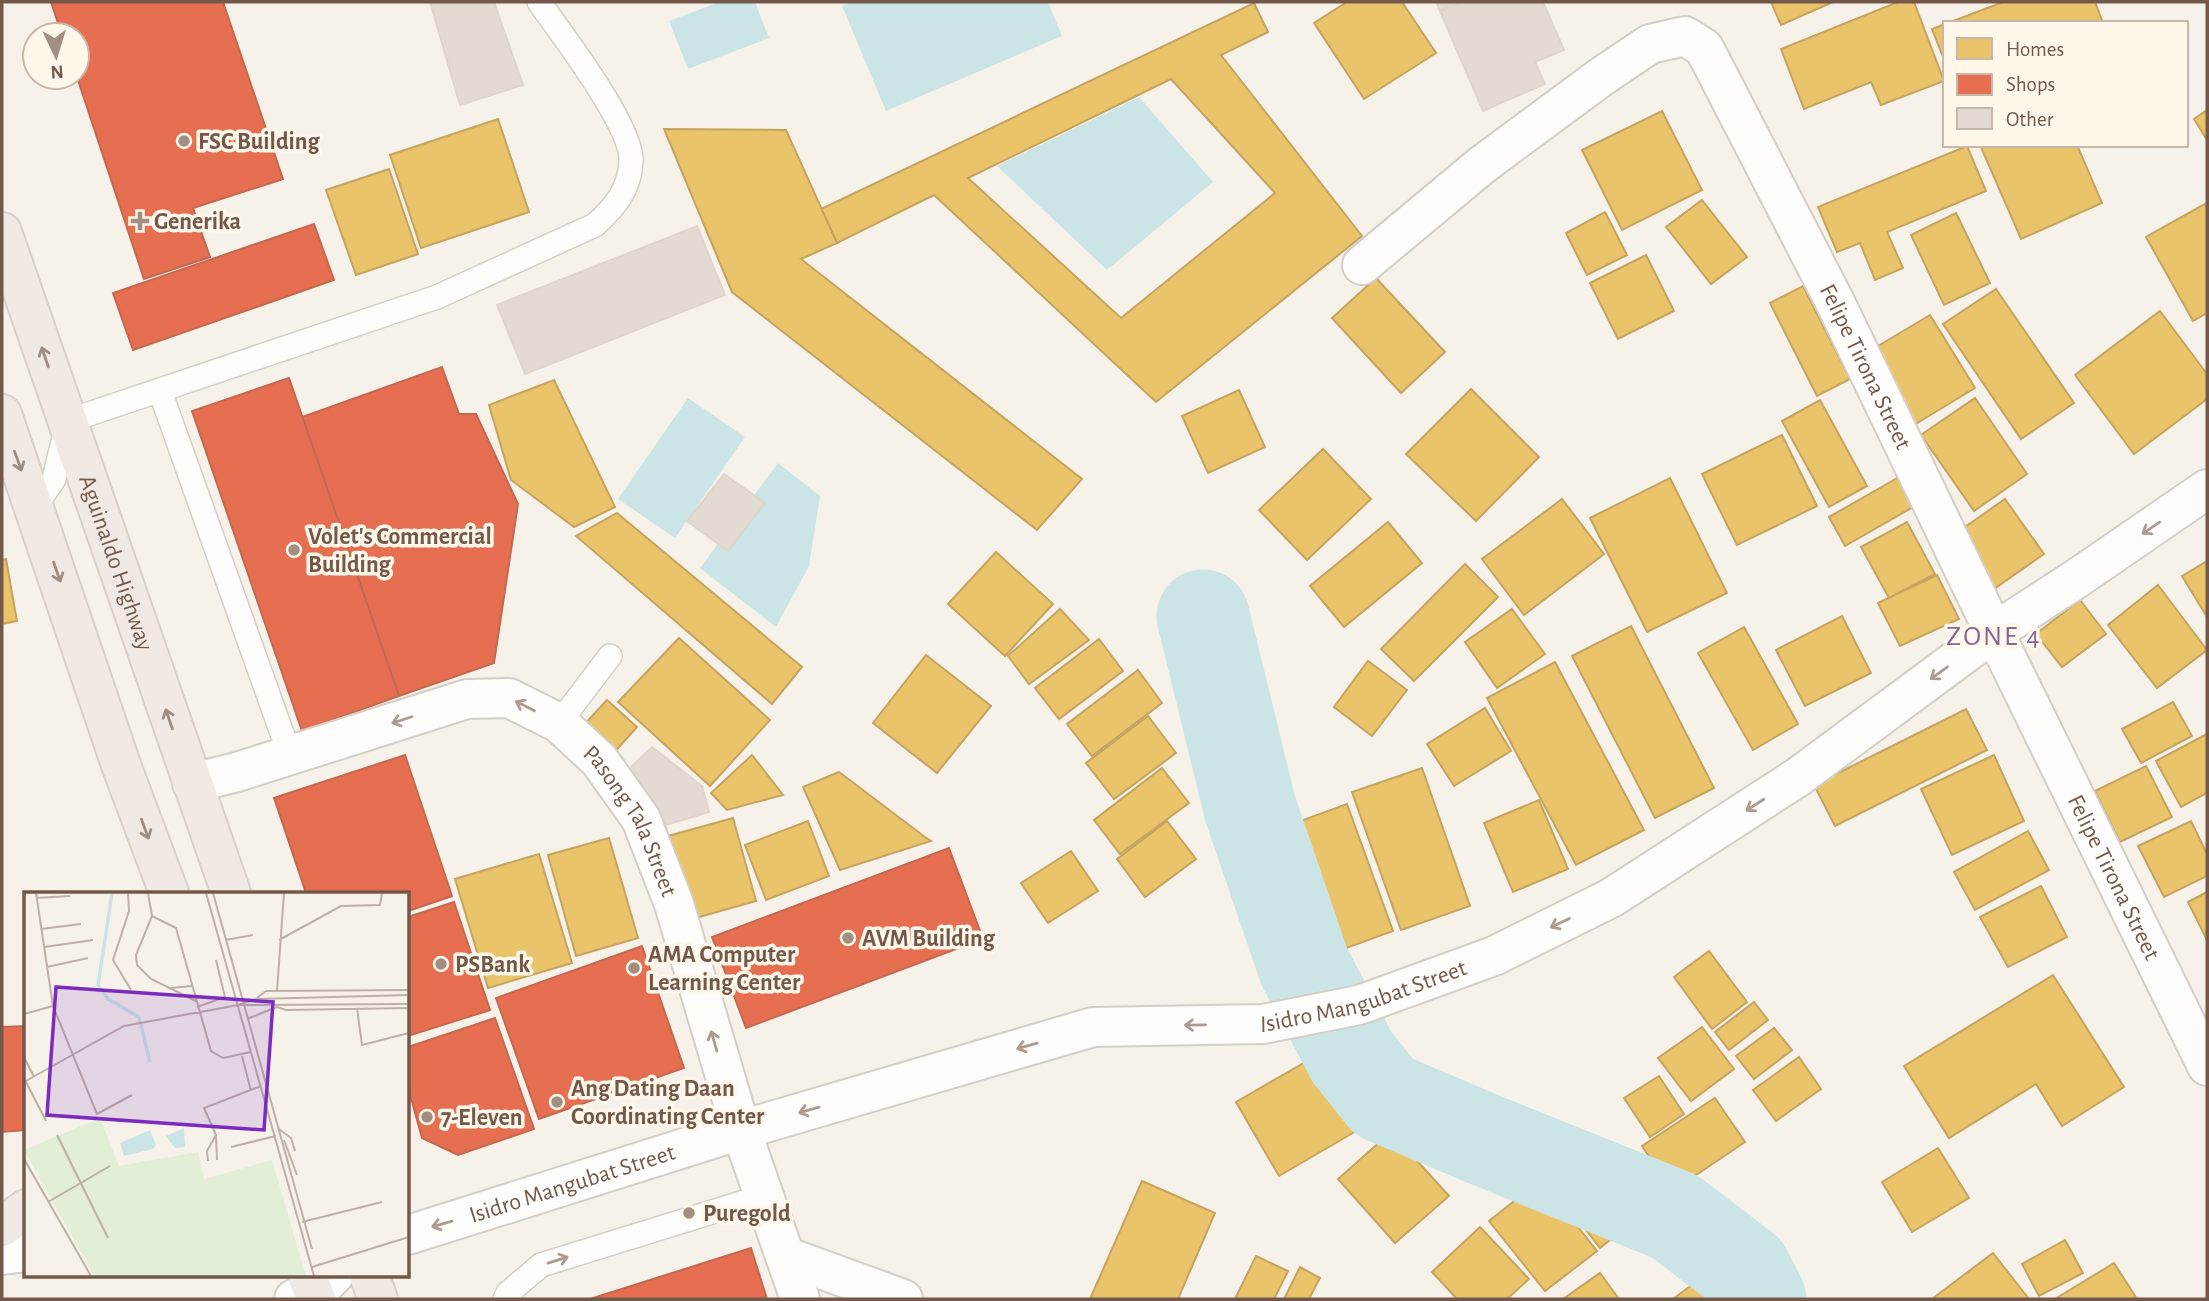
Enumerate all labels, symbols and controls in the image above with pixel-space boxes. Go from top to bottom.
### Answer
north arrow [21,21,91,91]
legend [1943,21,2188,147]
text: Homes [2006,39,2064,60]
text: N [50,62,64,81]
text: Shops [2006,74,2055,95]
text: Other [2006,109,2054,130]
place label: FSC Building [198,130,321,154]
marker: FSC Building [176,133,192,149]
place label: Generika [154,210,241,234]
marker: Generika [132,213,148,229]
street label: Felipe Tirona Street [1815,280,1915,454]
one-way arrow [38,346,50,368]
one-way arrow [13,449,25,471]
street label: Aguinaldo Highway [74,472,157,654]
one-way arrow [2142,521,2161,535]
place label: Volet's Commercial Building [308,525,492,577]
marker: Volet's Commercial Building [286,542,302,558]
one-way arrow [51,560,64,582]
district label: ZONE 4 [1946,623,2042,651]
one-way arrow [1930,665,1949,680]
one-way arrow [515,698,536,712]
one-way arrow [162,708,174,730]
one-way arrow [392,715,414,727]
street label: Pasong Tala Street [578,741,681,900]
street label: Felipe Tirona Street [2063,791,2164,964]
one-way arrow [1745,799,1765,813]
one-way arrow [140,817,152,839]
inset map [24,892,410,1276]
one-way arrow [1550,917,1571,931]
place label: AVM Building [862,927,996,951]
marker: AVM Building [840,930,856,946]
place label: AMA Computer Learning Center [648,943,801,995]
place label: PSBank [455,953,530,977]
marker: PSBank [433,956,449,972]
street label: Isidro Mangubat Street [1260,956,1470,1037]
marker: AMA Computer Learning Center [626,960,642,976]
one-way arrow [1183,1018,1206,1032]
one-way arrow [707,1030,720,1053]
one-way arrow [1017,1041,1039,1054]
place label: Ang Dating Daan Coordinating Center [571,1077,765,1129]
marker: Ang Dating Daan Coordinating Center [549,1094,565,1110]
one-way arrow [798,1104,820,1117]
place label: 7-Eleven [441,1106,522,1130]
marker: 7-Eleven [419,1109,435,1125]
street label: Isidro Mangubat Street [467,1140,678,1228]
place label: Puregold [703,1202,791,1226]
marker: Puregold [681,1205,697,1221]
one-way arrow [432,1219,454,1232]
one-way arrow [547,1253,569,1266]

